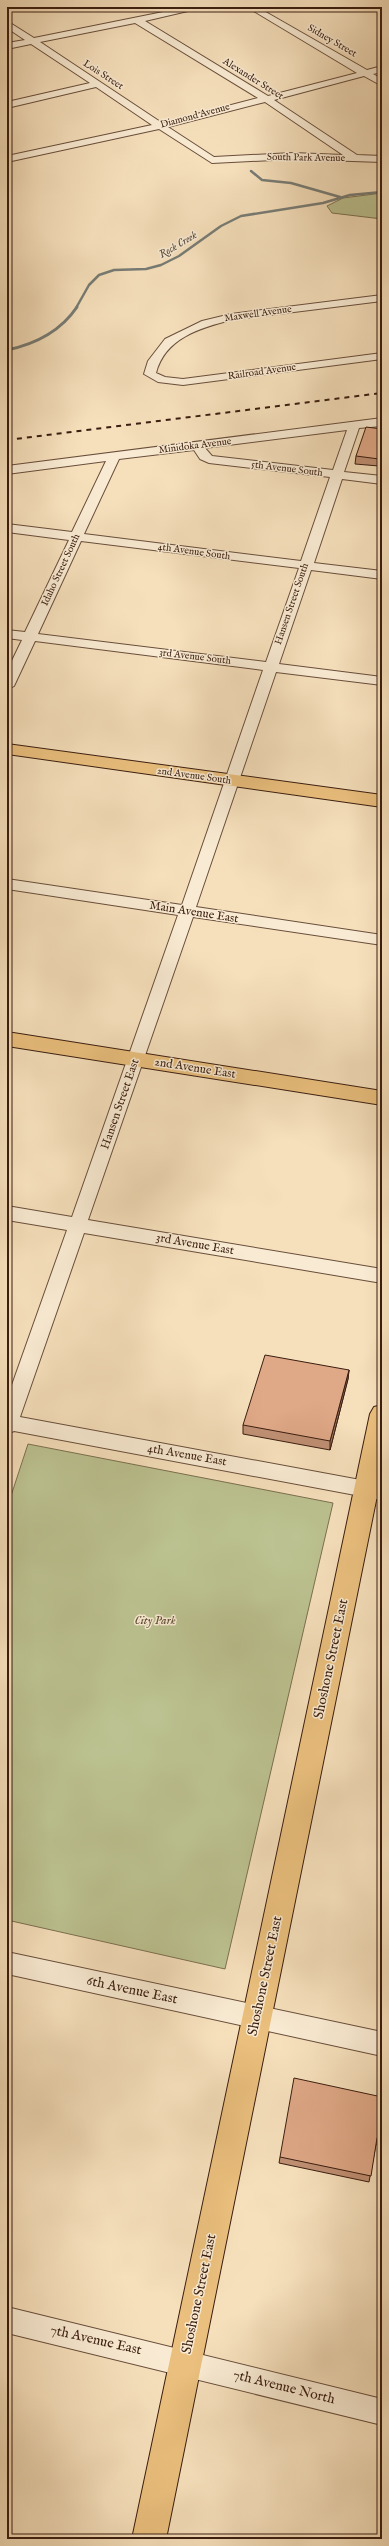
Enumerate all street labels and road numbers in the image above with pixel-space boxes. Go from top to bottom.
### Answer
street label: Sidney Street [305,22,360,61]
street label: Alexander Street [219,55,286,103]
street label: Lois Street [80,57,126,93]
street label: Diamond Avenue [159,100,232,132]
street label: South Park Avenue [267,151,346,165]
street label: Maxwell Avenue [223,303,293,325]
street label: Railroad Avenue [227,361,297,383]
street label: Minidoka Avenue [158,435,232,457]
street label: 5th Avenue South [251,458,324,480]
street label: Idaho Street South [39,531,84,608]
street label: 4th Avenue South [157,540,232,564]
street label: Hansen Street South [272,561,312,646]
street label: 3rd Avenue South [158,646,232,668]
street label: 2nd Avenue South [156,764,233,788]
street label: Main Avenue East [148,898,240,926]
street label: 2nd Avenue East [153,1054,237,1082]
street label: Hansen Street East [97,1057,143,1151]
street label: 3rd Avenue East [155,1230,235,1258]
street label: 4th Avenue East [146,1441,228,1469]
street label: Shoshone Street East [309,1597,353,1721]
street label: Shoshone Street East [243,1914,287,2038]
street label: 6th Avenue East [85,1972,179,2008]
street label: Shoshone Street East [177,2232,221,2356]
street label: 7th Avenue East [49,2321,144,2359]
street label: 7th Avenue North [231,2366,337,2408]

